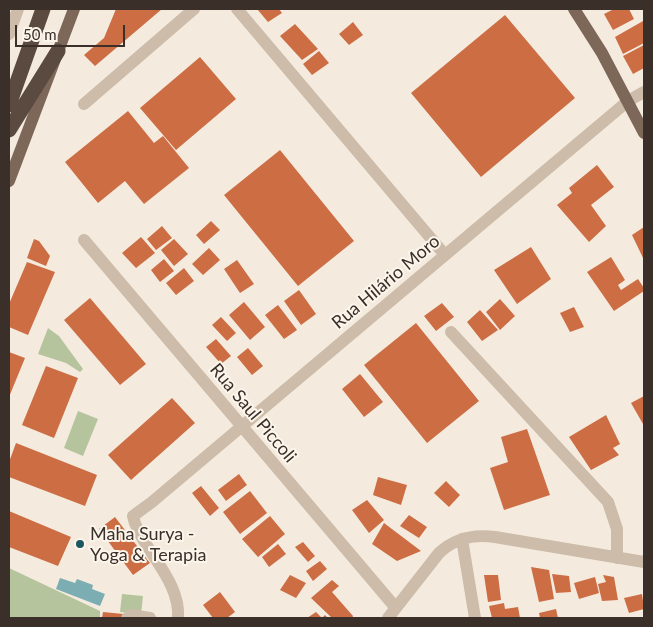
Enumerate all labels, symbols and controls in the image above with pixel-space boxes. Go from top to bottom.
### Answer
scale bar [18,15,128,47]
text: 50 m [23,25,57,43]
street label: Rua Hilário Moro [328,231,444,333]
street label: Rua Saul Piccoli [205,359,301,467]
place label: Maha Surya - Yoga & Terapia [90,523,206,566]
marker: Maha Surya - Yoga & Terapia [74,538,86,550]

